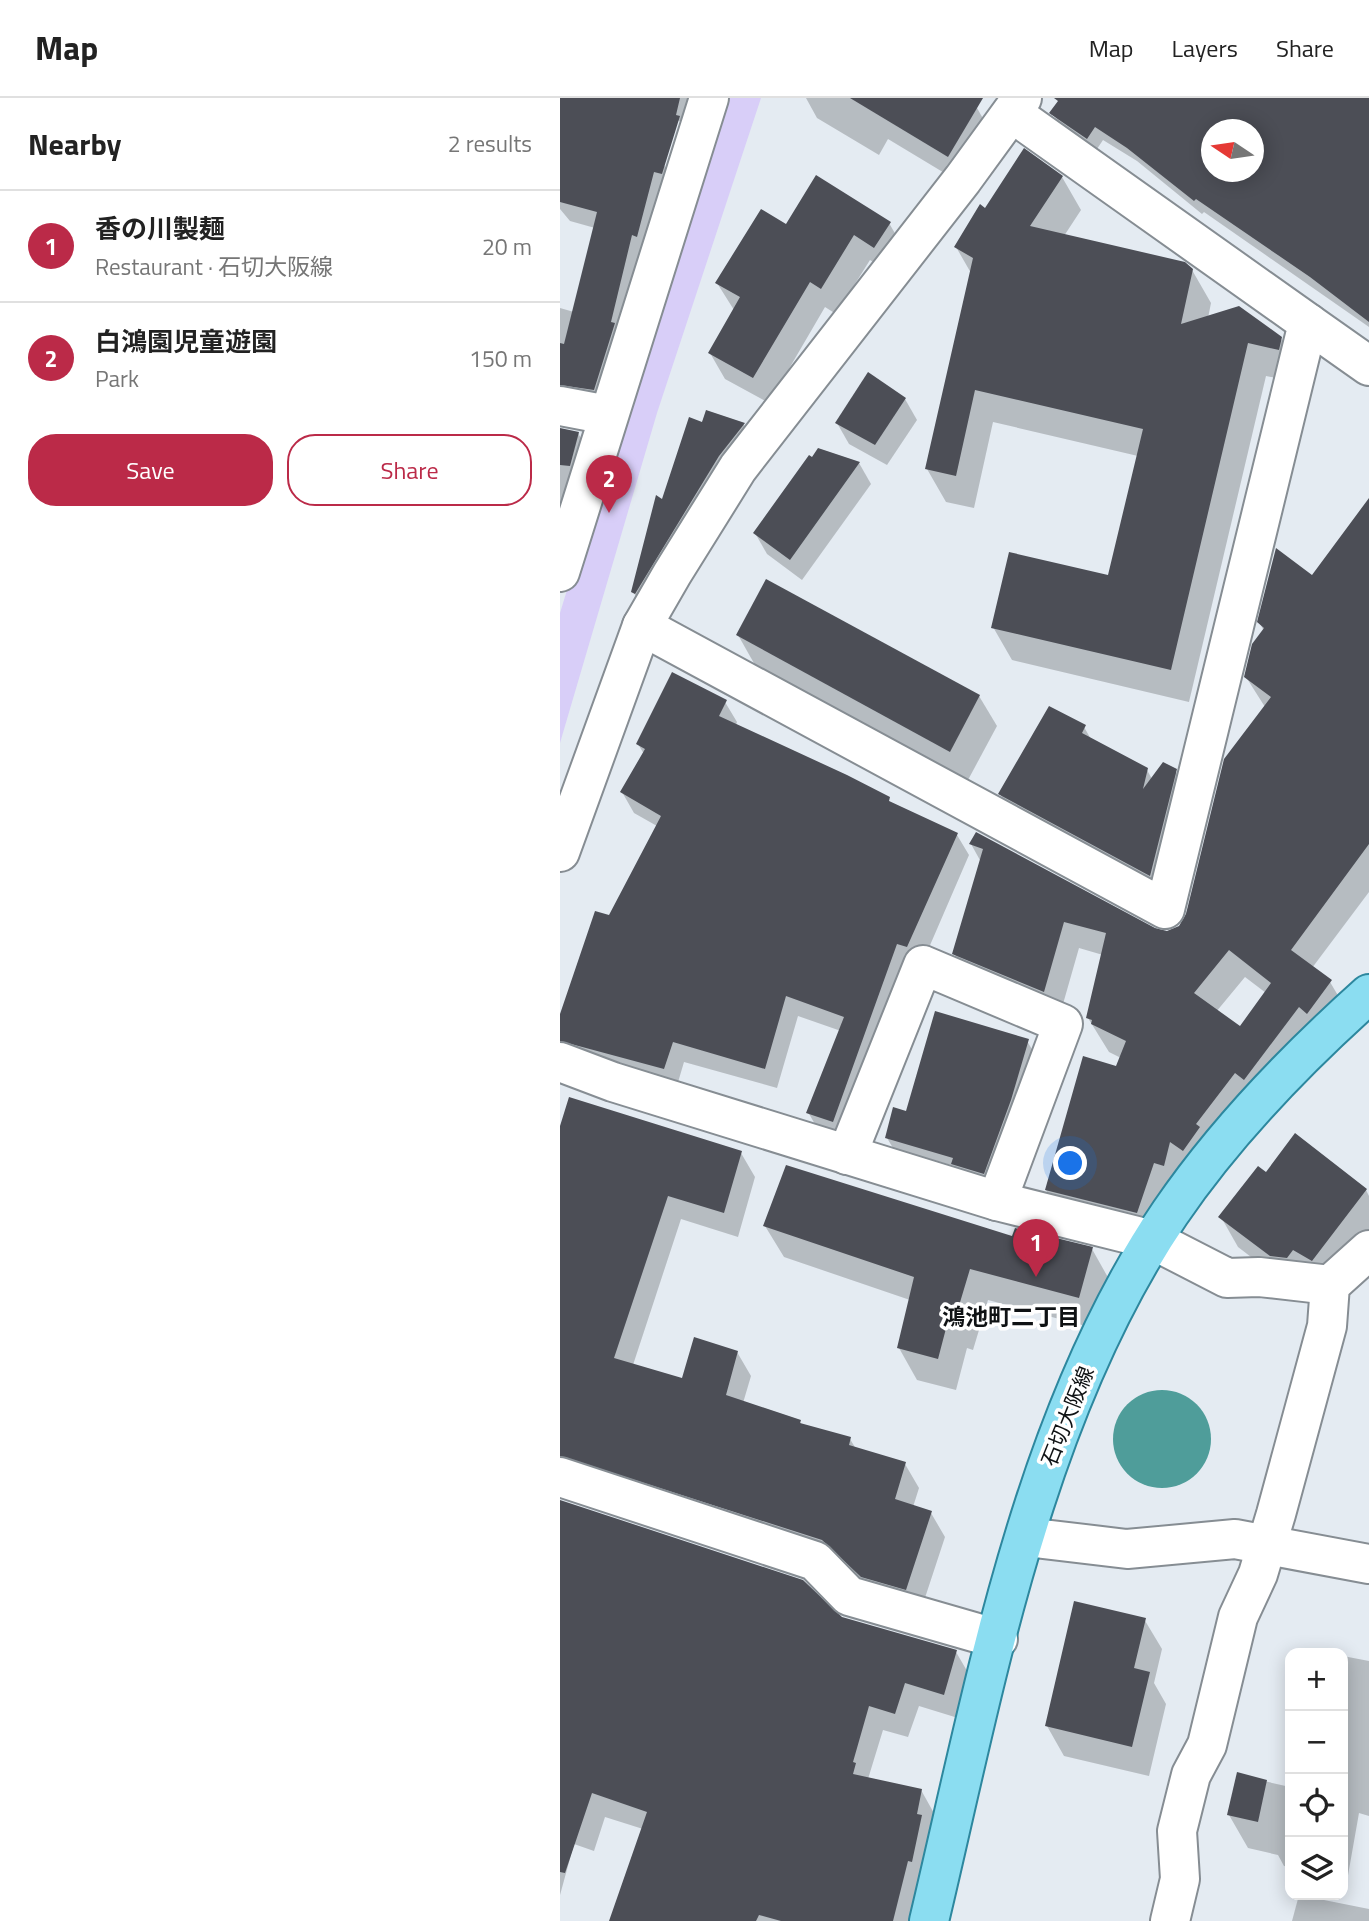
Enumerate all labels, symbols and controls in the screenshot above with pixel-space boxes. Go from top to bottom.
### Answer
text: Map [35,23,98,73]
text: Map [1089,30,1134,66]
text: Layers [1172,30,1238,66]
text: Share [1276,30,1334,66]
north arrow [1201,119,1264,182]
text: Nearby [28,121,121,167]
text: 2 results [448,126,532,161]
text: 香の川製麺 [95,209,225,248]
text: 1 [45,229,57,264]
text: 20 m [482,229,532,264]
text: Restaurant · 石切大阪線 [95,249,333,284]
text: 白鴻園児童遊園 [95,322,277,361]
text: 2 [45,341,57,376]
text: 150 m [469,341,532,376]
text: Park [95,361,139,396]
button: Save [28,434,273,506]
button: Share [287,434,532,506]
pin: 2 [586,455,632,513]
your location [1053,1146,1087,1180]
pin: 1 [1013,1219,1059,1277]
district label: 鴻池町二丁目 [942,1299,1080,1334]
street label: 石切大阪線 [1032,1361,1102,1471]
map controls [1285,1648,1348,1900]
button: + [1285,1648,1348,1711]
button: − [1285,1711,1348,1774]
button: locate [1285,1774,1348,1837]
button: layers [1285,1837,1348,1900]

